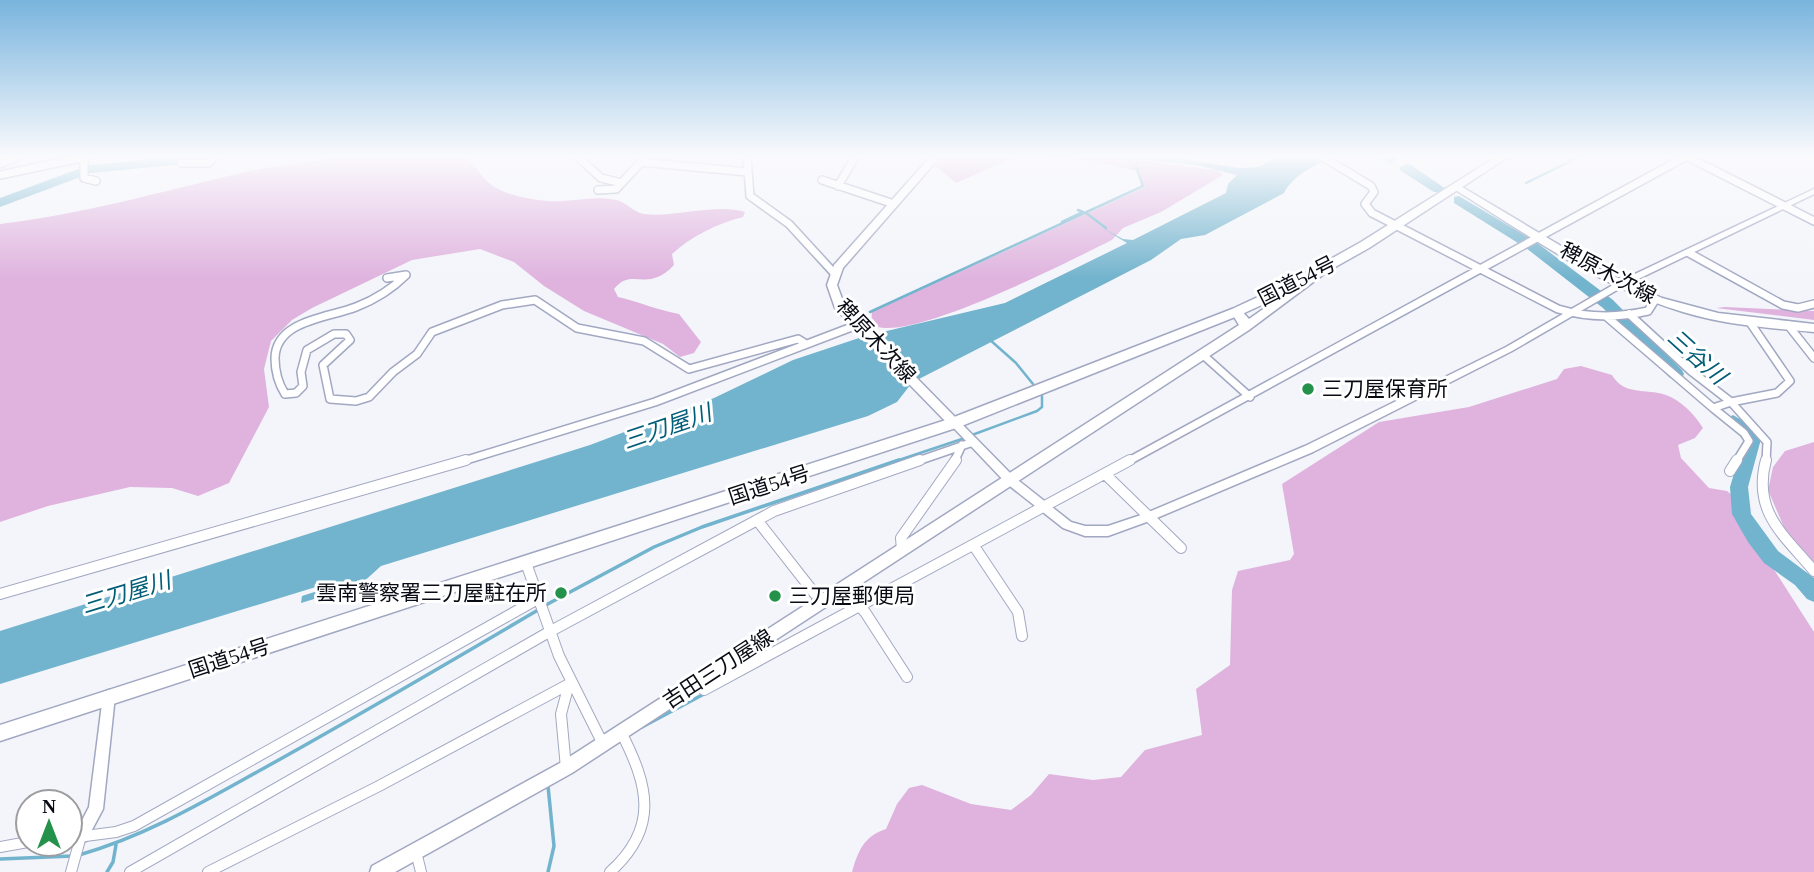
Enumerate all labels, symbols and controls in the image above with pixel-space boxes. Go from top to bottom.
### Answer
street label: 稗原木次線 [1556,238,1660,308]
street label: 国道54号 [1254,251,1340,311]
street label: 稗原木次線 [831,294,921,388]
water label: 三谷川 [1663,325,1733,391]
place label: 三刀屋保育所 [1322,377,1448,401]
marker: 三刀屋保育所 [1300,381,1316,397]
water label: 三刀屋川 [619,399,717,454]
street label: 国道54号 [725,461,813,509]
water label: 三刀屋川 [78,567,177,618]
place label: 雲南警察署三刀屋駐在所 [316,581,547,605]
place label: 三刀屋郵便局 [789,584,915,608]
marker: 雲南警察署三刀屋駐在所 [553,585,569,601]
marker: 三刀屋郵便局 [767,588,783,604]
street label: 吉田三刀屋線 [659,625,777,713]
street label: 国道54号 [185,634,273,682]
north arrow [14,788,84,858]
text: N [42,796,56,817]

